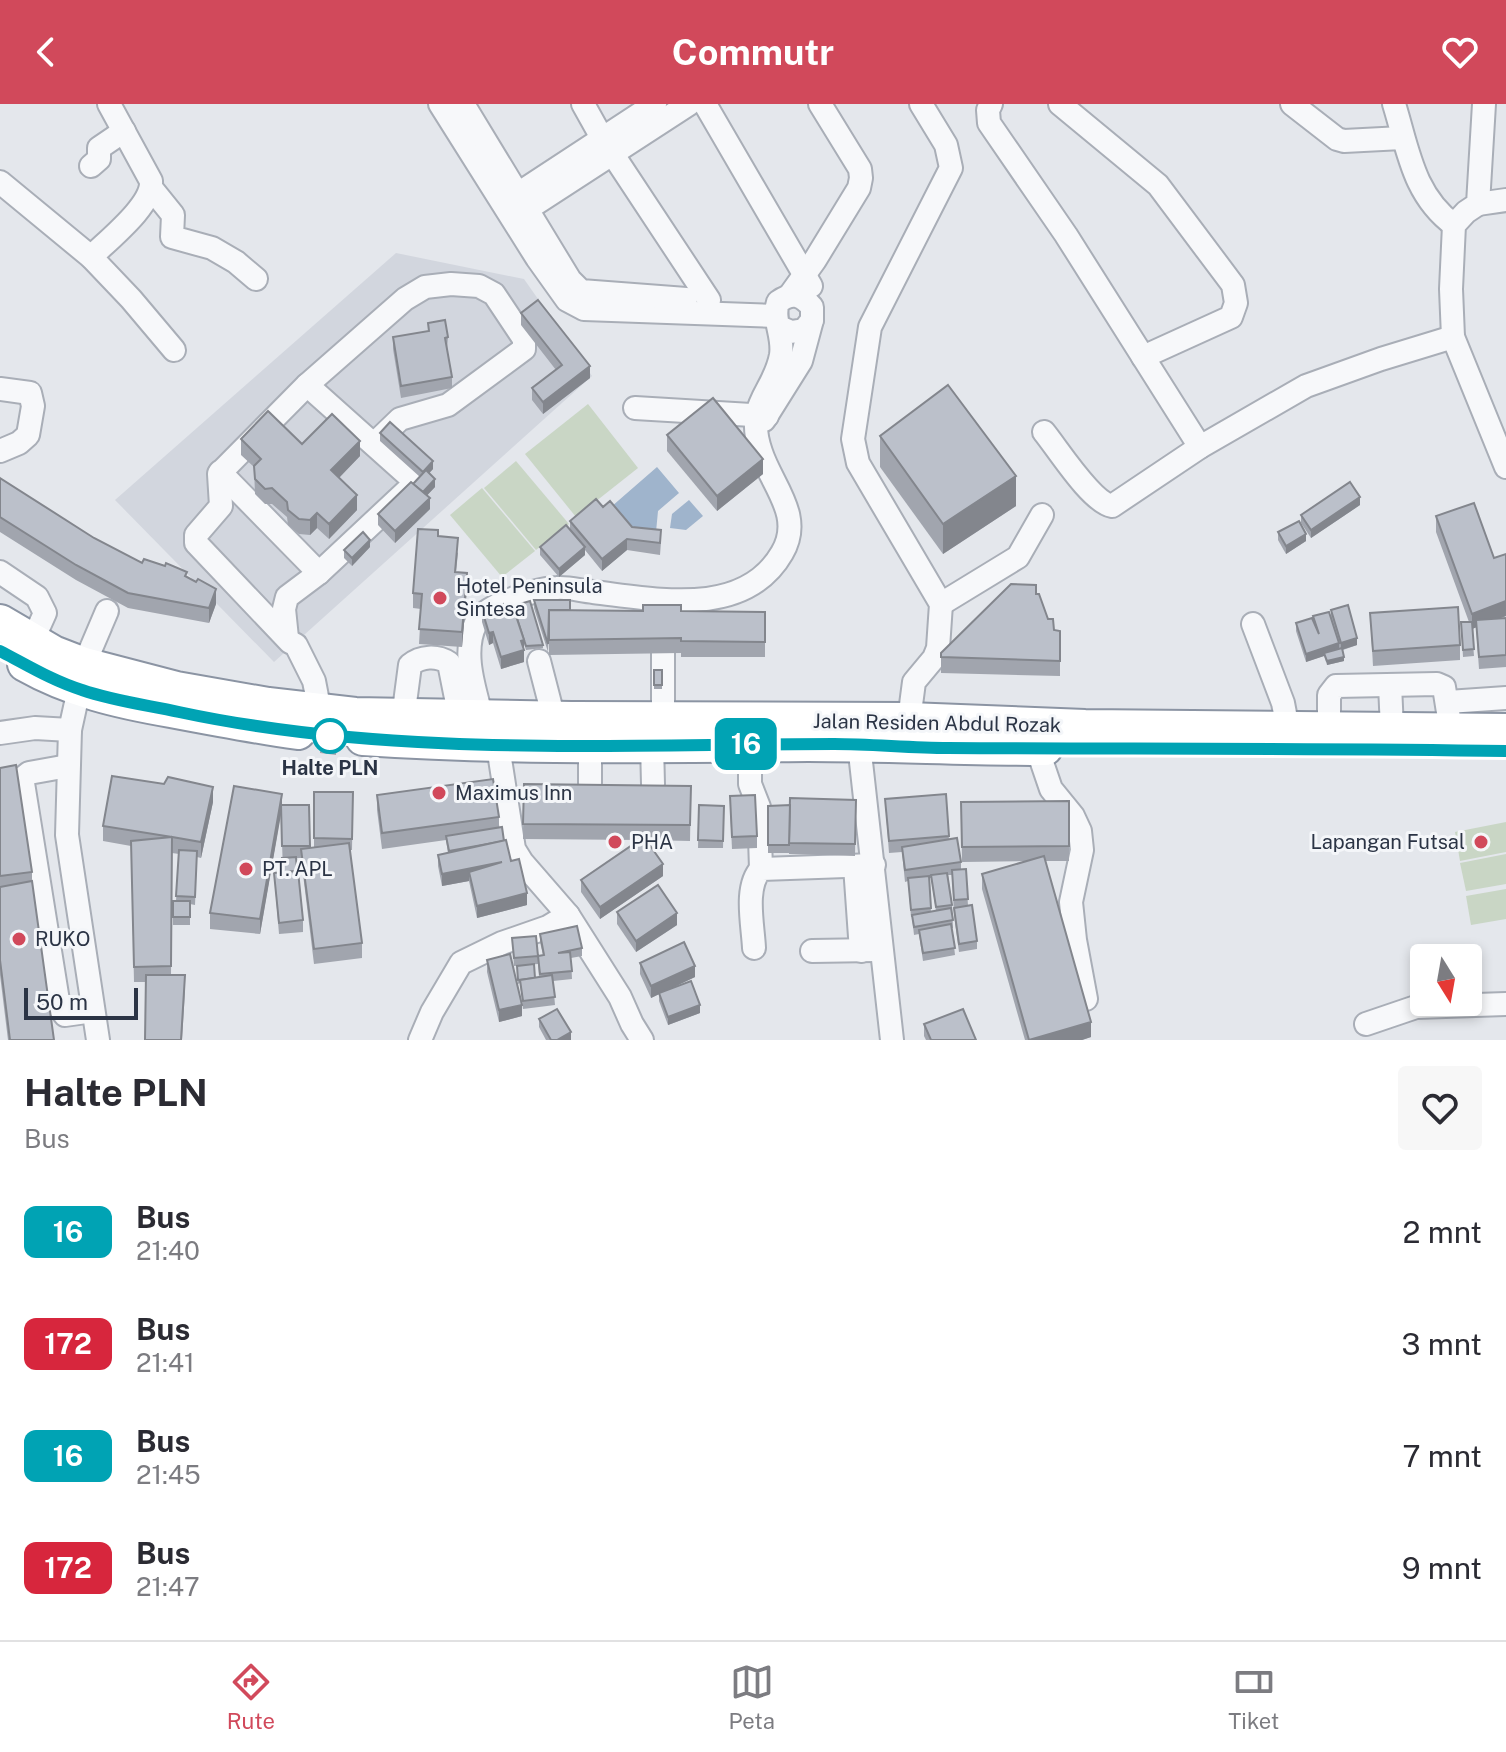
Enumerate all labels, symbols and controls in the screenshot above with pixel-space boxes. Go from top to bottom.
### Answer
icon: back [24,30,68,74]
icon: heart [1438,30,1482,74]
text: Commutr [672,31,834,73]
place label: Hotel Peninsula Sintesa [456,574,603,621]
marker: Hotel Peninsula Sintesa [431,589,449,607]
street label: Jalan Residen Abdul Rozak [813,709,1061,737]
line badge: 16 [710,718,782,770]
marker: Halte PLN [313,719,347,753]
text: 16 [731,727,761,760]
place label: Halte PLN [282,756,378,780]
place label: Maximus Inn [455,781,572,805]
marker: Maximus Inn [430,784,448,802]
place label: PHA [631,830,673,854]
place label: Lapangan Futsal [1310,830,1465,854]
marker: PHA [606,833,624,851]
marker: Lapangan Futsal [1472,833,1490,851]
place label: PT. APL [262,857,333,881]
marker: PT. APL [237,860,255,878]
place label: RUKO [35,927,91,951]
marker: RUKO [10,930,28,948]
north arrow [1410,944,1482,1016]
map controls [1410,944,1482,1016]
scale bar [24,984,138,1020]
text: 50 m [36,989,88,1015]
button: heart [1398,1066,1482,1150]
text: Halte PLN [24,1070,208,1115]
text: Bus [24,1123,70,1154]
text: Bus [136,1199,190,1235]
text: 2 mnt [1403,1214,1482,1250]
text: 16 [53,1215,83,1248]
text: 21:40 [136,1235,200,1266]
text: Bus [136,1311,190,1347]
text: 3 mnt [1402,1326,1482,1362]
text: 172 [44,1327,92,1360]
text: 21:41 [136,1347,195,1378]
text: Bus [136,1423,190,1459]
text: 7 mnt [1402,1438,1482,1474]
text: 16 [53,1439,83,1472]
text: 21:45 [136,1459,201,1490]
text: Bus [136,1535,190,1571]
text: 9 mnt [1402,1550,1482,1586]
text: 172 [44,1551,92,1584]
text: 21:47 [136,1571,200,1602]
tab: Rute [227,1660,275,1734]
tab: Peta [728,1660,775,1734]
tab: Tiket [1228,1660,1279,1734]

